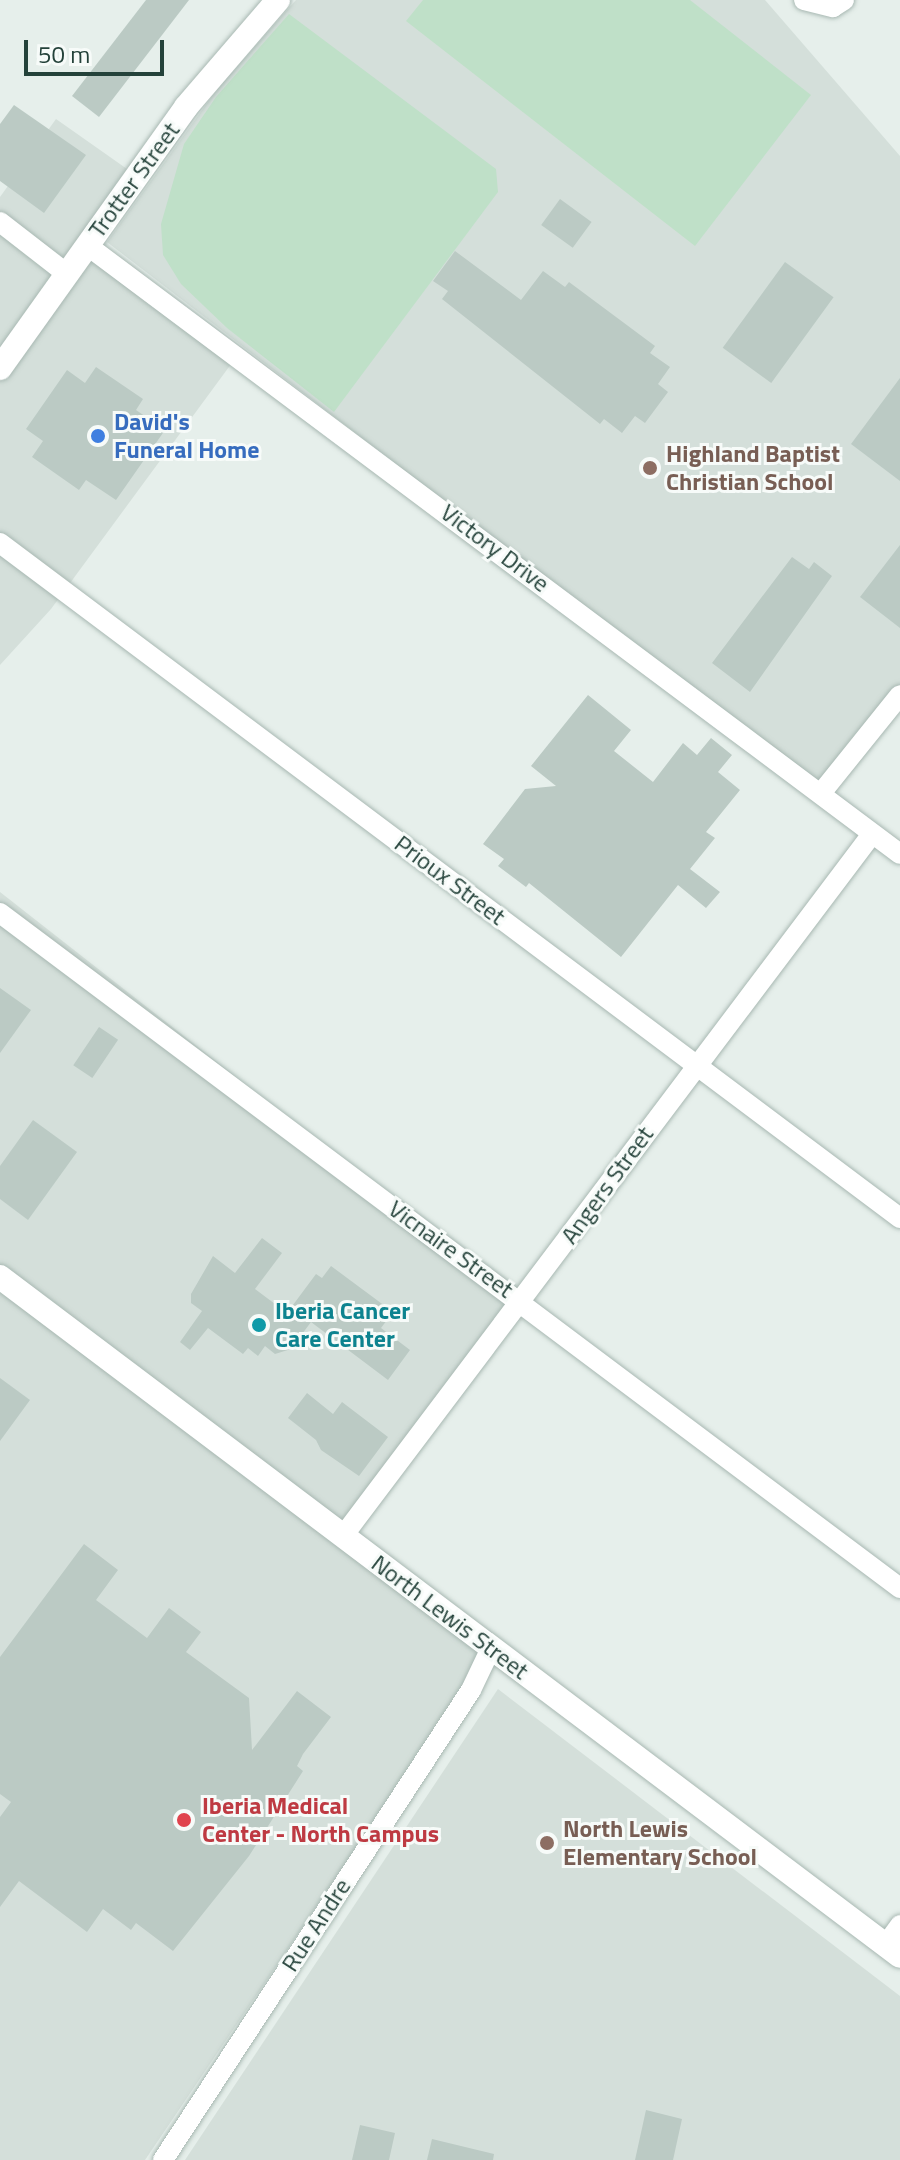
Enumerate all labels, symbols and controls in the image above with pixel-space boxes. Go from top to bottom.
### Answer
scale bar [28,24,168,74]
text: 50 m [38,36,90,72]
street label: Trotter Street [82,117,186,243]
place label: David's Funeral Home [114,408,259,464]
marker: David's Funeral Home [89,427,107,445]
place label: Highland Baptist Christian School [666,440,840,496]
marker: Highland Baptist Christian School [641,459,659,477]
street label: Victory Drive [435,498,555,598]
street label: Prioux Street [389,829,511,931]
street label: Angers Street [555,1121,659,1249]
street label: Vicnaire Street [383,1194,519,1304]
place label: Iberia Cancer Care Center [275,1297,410,1353]
marker: Iberia Cancer Care Center [250,1316,268,1334]
street label: North Lewis Street [366,1549,534,1685]
place label: Iberia Medical Center - North Campus [202,1792,439,1848]
marker: Iberia Medical Center - North Campus [173,1809,195,1831]
place label: North Lewis Elementary School [563,1815,757,1871]
marker: North Lewis Elementary School [538,1834,556,1852]
street label: Rue Andre [275,1873,357,1977]

